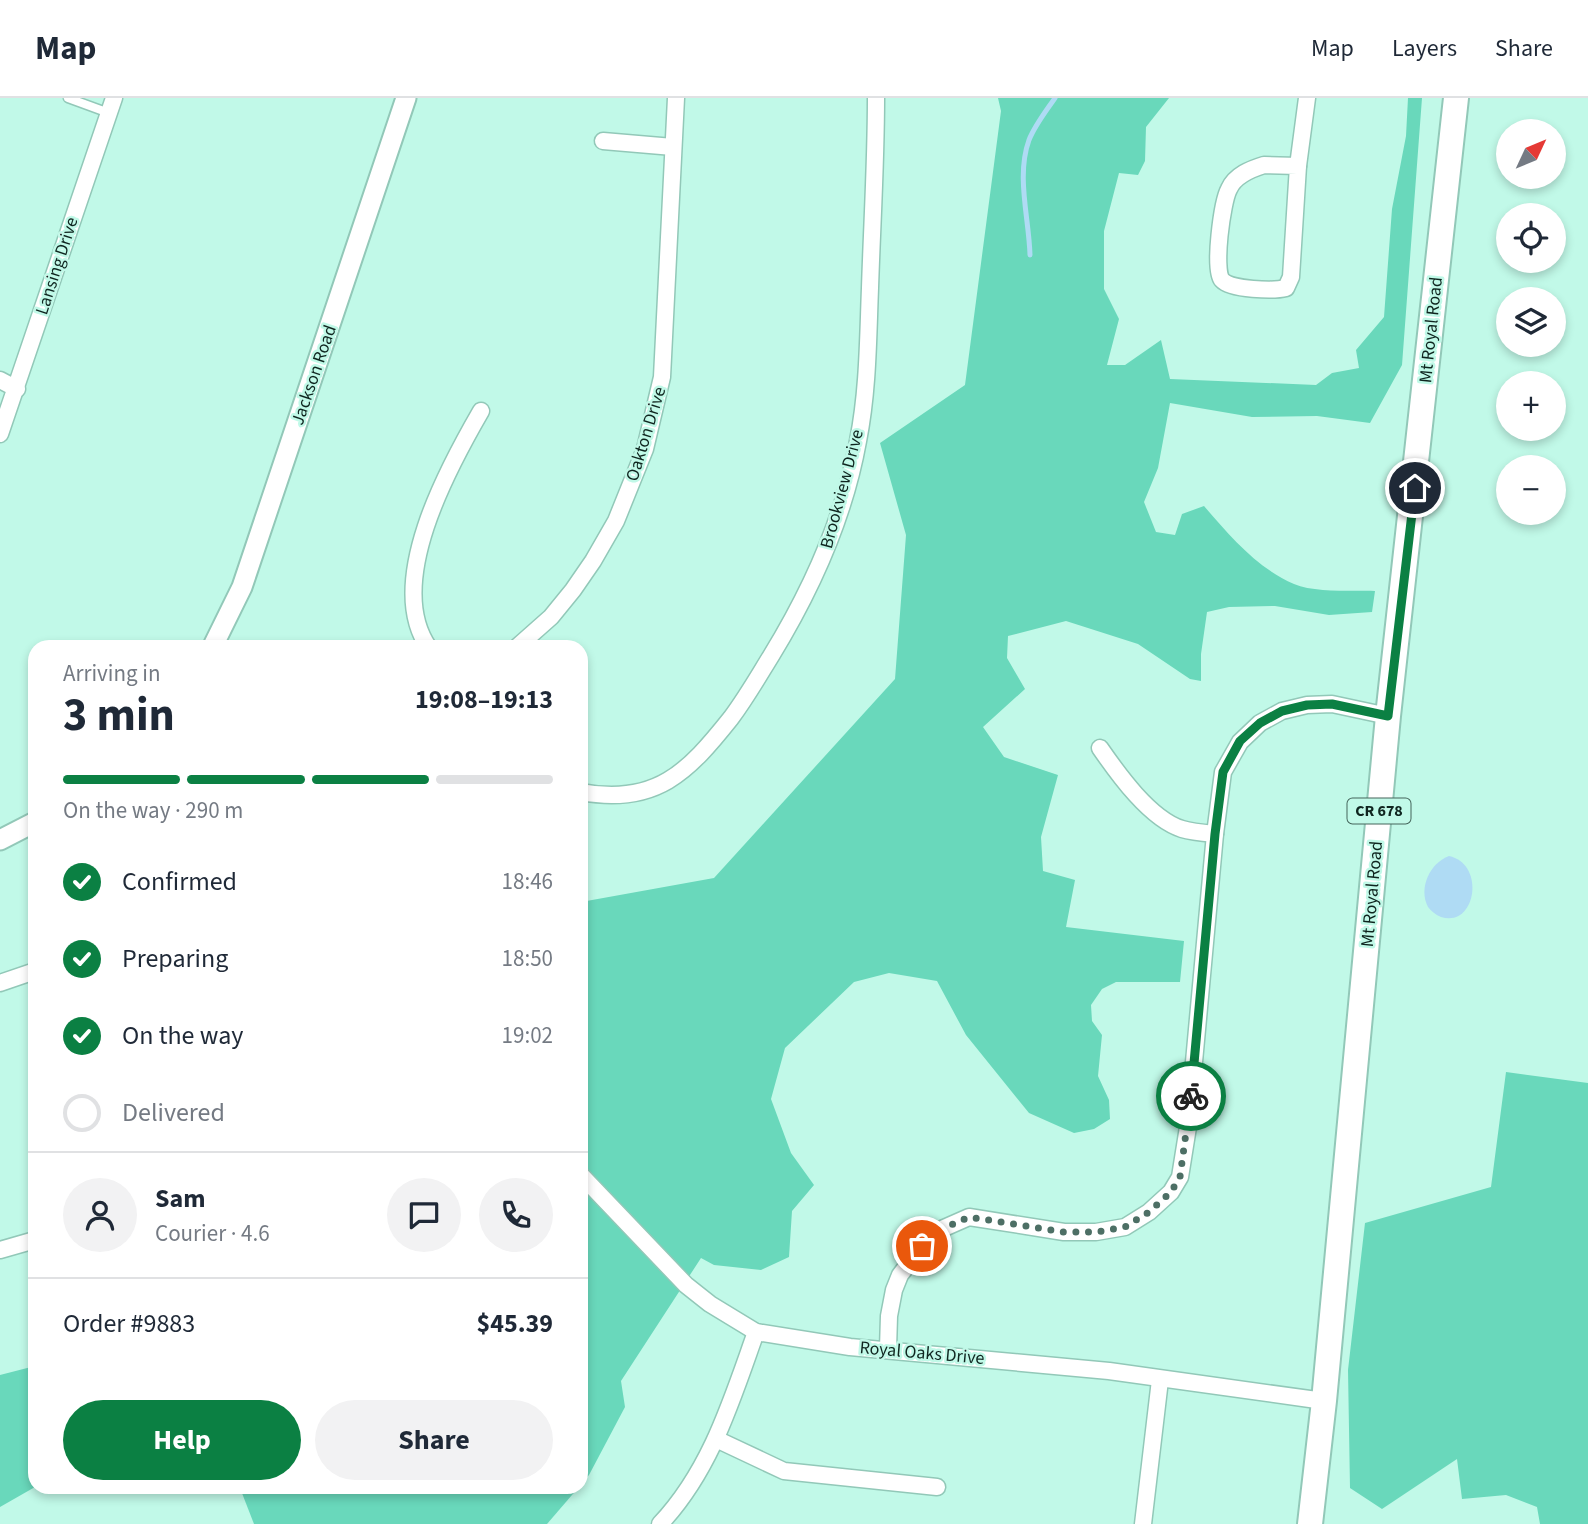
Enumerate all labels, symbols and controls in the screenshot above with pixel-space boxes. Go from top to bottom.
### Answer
text: Map [35,25,96,72]
text: Map [1311,31,1354,66]
text: Layers [1392,31,1457,66]
text: Share [1495,31,1553,66]
north arrow [1496,119,1566,189]
map controls [1496,119,1566,525]
button: locate [1496,203,1566,273]
street label: Lansing Drive [29,214,85,318]
street label: Mt Royal Road [1413,276,1449,384]
button: layers [1496,287,1566,357]
street label: Jackson Road [285,322,343,428]
button: + [1496,371,1566,441]
street label: Oakton Drive [620,384,672,484]
street label: Brookview Drive [814,427,870,551]
button: − [1496,455,1566,525]
pin [1385,458,1445,518]
icon: home [1396,469,1434,507]
text: Arriving in [63,657,161,690]
text: 19:08–19:13 [415,681,553,718]
text: 3 min [63,683,175,748]
text: On the way · 290 m [63,794,243,827]
road number: CR 678 [1348,798,1410,824]
street label: Mt Royal Road [1355,840,1389,948]
icon: check [63,863,101,901]
text: Confirmed [122,863,237,900]
text: 18:46 [502,865,553,898]
icon: check [63,940,101,978]
text: Preparing [122,940,228,977]
text: 18:50 [502,942,553,975]
icon: check [63,1017,101,1055]
text: On the way [122,1017,243,1054]
text: 19:02 [502,1019,553,1052]
courier [1156,1061,1226,1131]
icon: bike [1172,1077,1210,1115]
text: Delivered [122,1094,225,1131]
button: person [63,1178,137,1252]
button: chat [387,1178,461,1252]
button: phone [479,1178,553,1252]
text: Sam [155,1180,205,1217]
pin [892,1216,952,1276]
text: Courier · 4.6 [155,1217,270,1250]
icon: bag [903,1227,941,1265]
text: Order #9883 [63,1305,195,1342]
text: $45.39 [477,1305,553,1342]
street label: Royal Oaks Drive [859,1335,985,1371]
button: Help [63,1400,301,1480]
button: Share [315,1400,553,1480]

